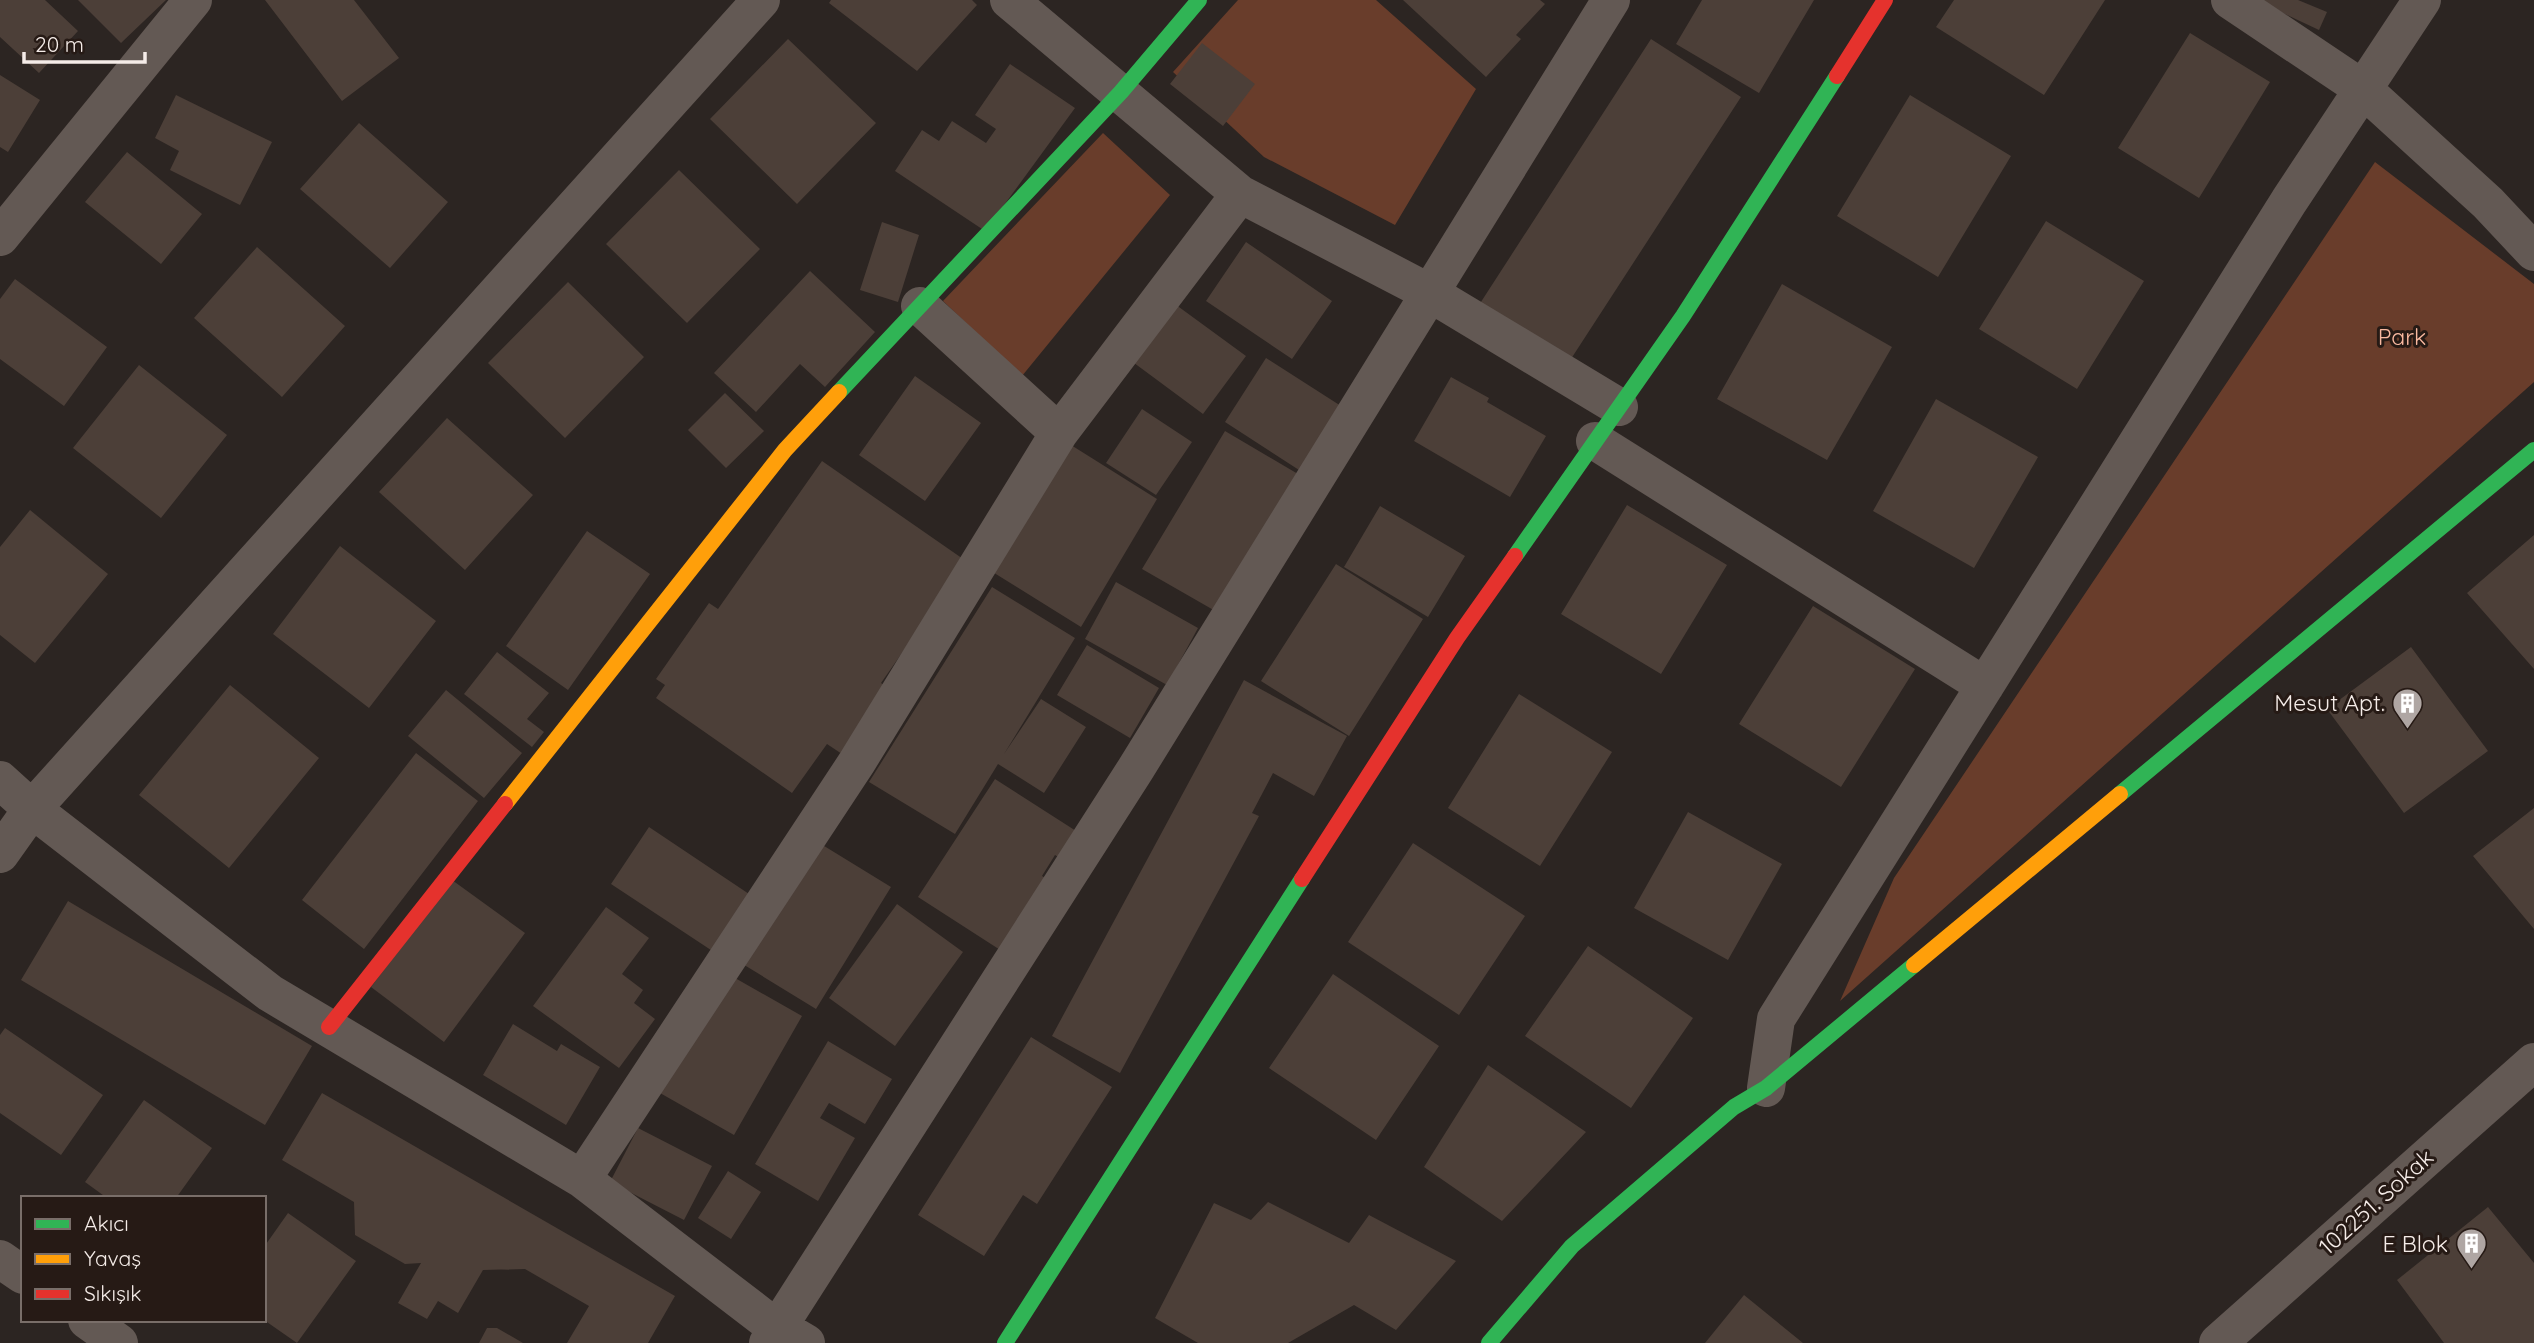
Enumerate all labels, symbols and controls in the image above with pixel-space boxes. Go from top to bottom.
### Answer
scale bar [24,21,145,65]
text: 20 m [35,31,84,57]
park label: Park [2378,322,2426,351]
building icon: Mesut Apt. [2391,686,2425,730]
place label: Mesut Apt. [2274,688,2385,717]
street label: 102251. Sokak [2312,1143,2439,1261]
legend [21,1196,266,1322]
text: Akıcı [84,1210,129,1236]
building icon: E Blok [2454,1227,2488,1271]
place label: E Blok [2382,1229,2448,1258]
text: Yavaş [84,1245,141,1271]
text: Sıkışık [84,1280,142,1306]

